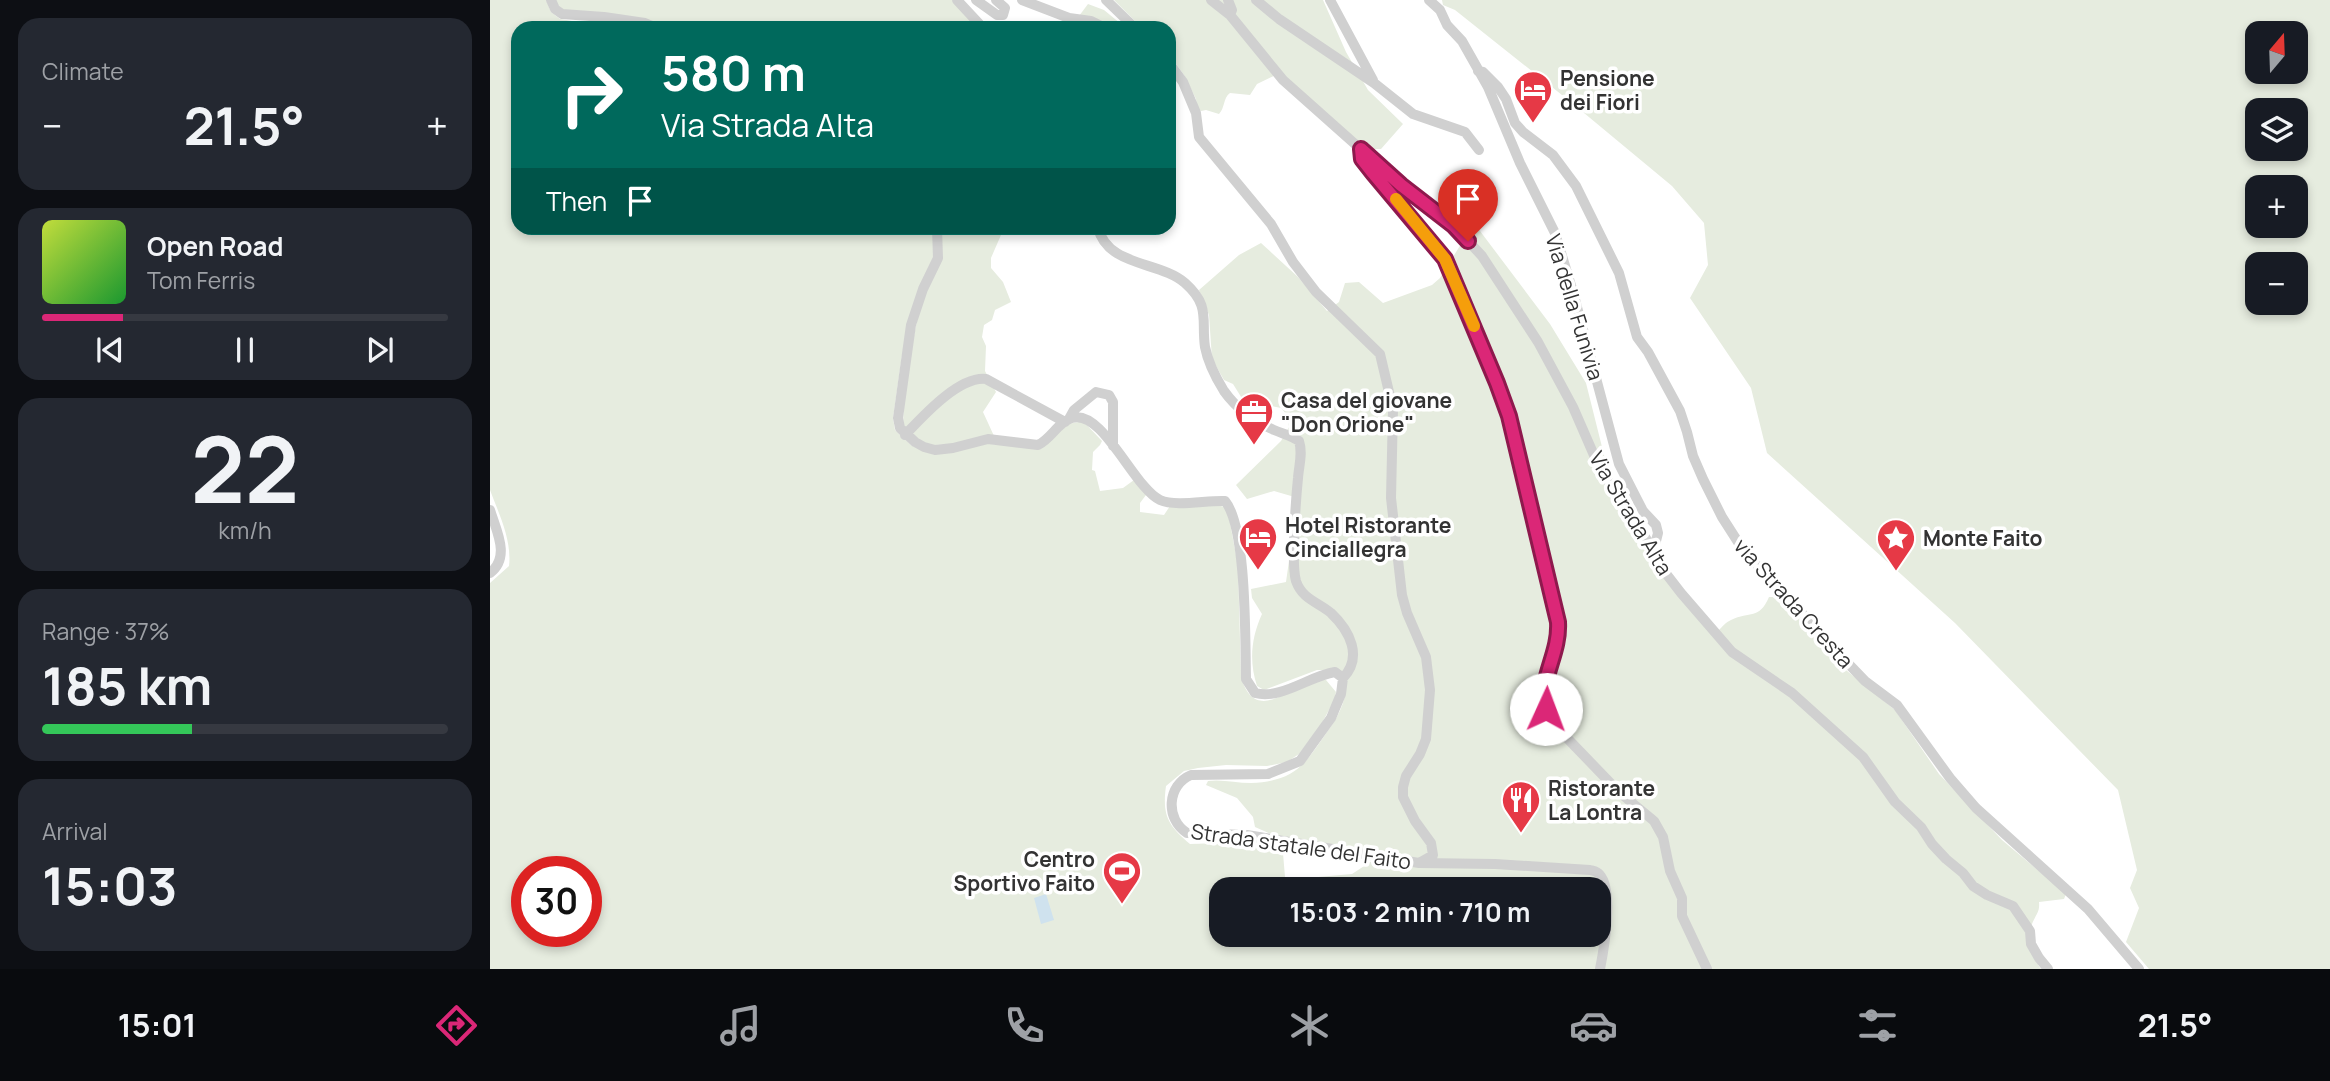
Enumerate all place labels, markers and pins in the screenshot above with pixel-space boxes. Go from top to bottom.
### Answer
place label: Pensione dei Fiori [1560,64,1655,116]
hotel icon: Pensione dei Fiori [1512,69,1554,124]
pin [1438,169,1498,241]
place label: Casa del giovane "Don Orione" [1281,386,1452,438]
office icon: Casa del giovane "Don Orione" [1233,391,1275,446]
place label: Hotel Ristorante Cinciallegra [1285,511,1452,563]
hotel icon: Hotel Ristorante Cinciallegra [1237,516,1279,571]
place icon: Monte Faito [1875,517,1917,572]
place label: Monte Faito [1923,524,2043,552]
place label: Ristorante La Lontra [1548,774,1655,826]
restaurant icon: Ristorante La Lontra [1500,779,1542,834]
place label: Centro Sportivo Faito [953,845,1095,897]
sports icon: Centro Sportivo Faito [1101,850,1143,905]

